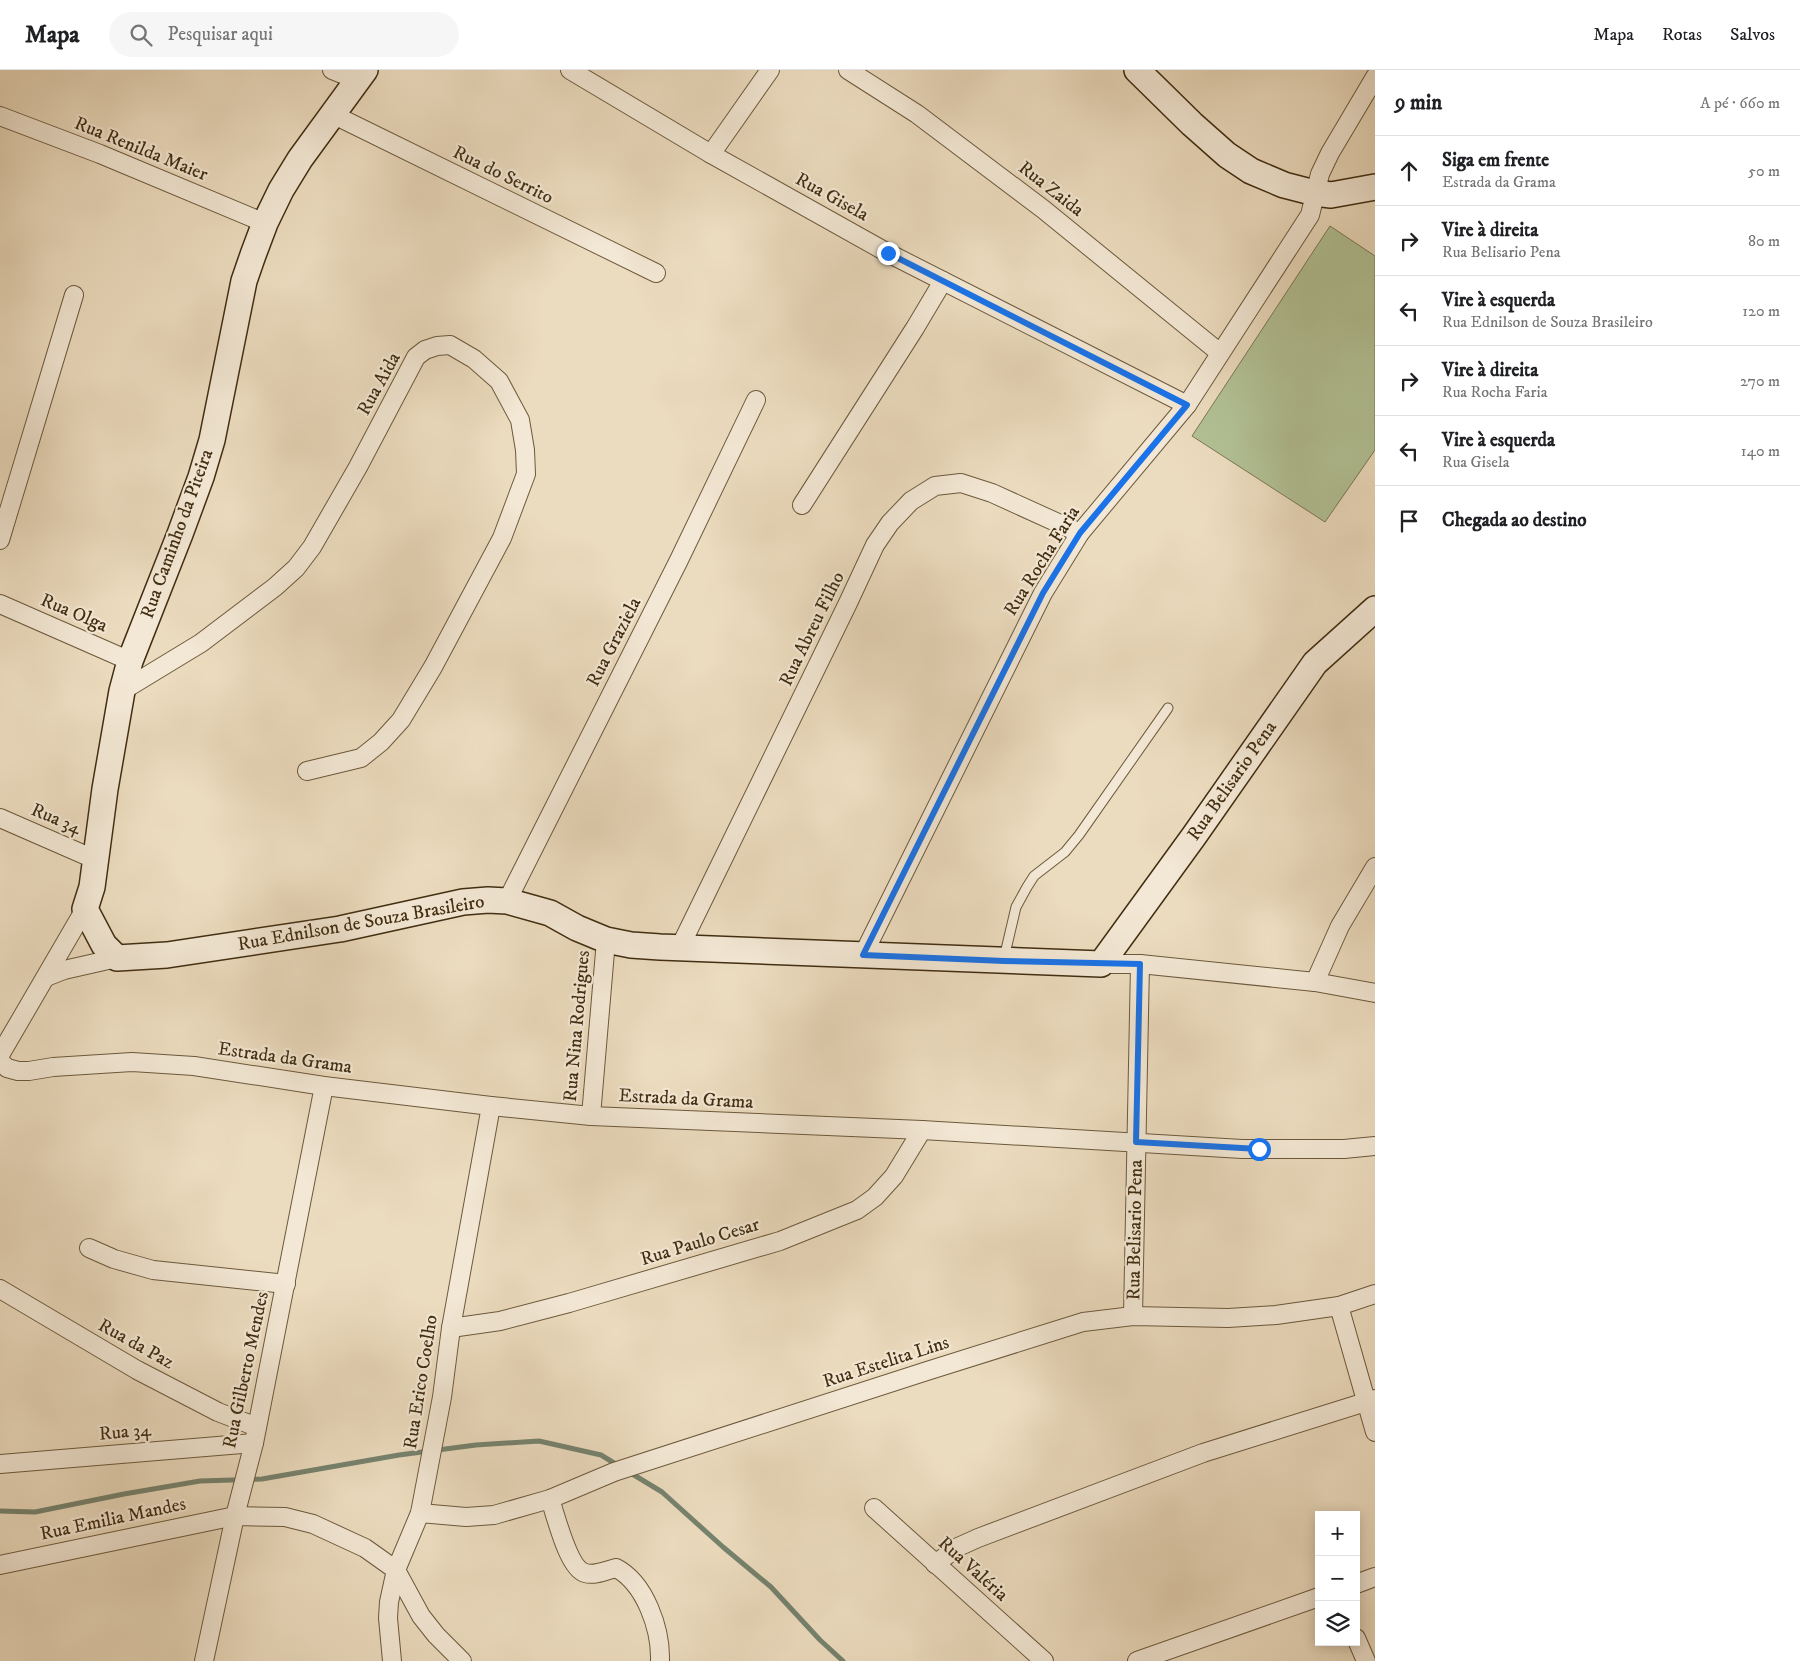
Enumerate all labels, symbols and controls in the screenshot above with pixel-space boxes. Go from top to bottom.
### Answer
search box [109,12,459,57]
text: Mapa [25,20,79,50]
icon: search [127,21,155,49]
text: Pesquisar aqui [167,23,273,46]
text: Mapa [1593,24,1634,46]
text: Rotas [1662,24,1702,46]
text: Salvos [1730,24,1775,46]
text: 9 min [1395,90,1442,116]
text: A pé · 660 m [1700,93,1780,113]
street label: Rua Renilda Maier [71,112,211,186]
street label: Rua do Serrito [449,141,557,209]
text: Siga em frente [1442,149,1549,172]
street label: Rua Zaida [1014,156,1088,222]
icon: ahead [1395,157,1423,185]
text: 50 m [1748,161,1780,181]
street label: Rua Gisela [791,168,873,226]
text: Estrada da Grama [1442,172,1556,192]
text: Vire à direita [1442,219,1538,242]
icon: right [1395,227,1423,255]
text: 80 m [1748,231,1780,251]
route end [877,242,900,265]
text: Rua Belisario Pena [1442,242,1561,262]
text: Vire à esquerda [1442,289,1555,312]
icon: left [1395,297,1423,325]
text: 120 m [1742,301,1780,321]
text: Rua Ednilson de Souza Brasileiro [1442,312,1653,332]
street label: Rua Aida [352,348,406,420]
text: Vire à direita [1442,359,1538,382]
icon: right [1395,367,1423,395]
text: 270 m [1740,371,1780,391]
text: Rua Rocha Faria [1442,382,1547,402]
text: Vire à esquerda [1442,429,1555,452]
icon: left [1395,437,1423,465]
text: 140 m [1741,441,1780,461]
street label: Rua Caminho da Piteira [136,446,218,622]
text: Rua Gisela [1442,452,1509,472]
street label: Rua Rocha Faria [999,502,1085,620]
icon: arrive [1395,507,1423,535]
text: Chegada ao destino [1442,509,1587,532]
street label: Rua Abreu Filho [774,568,850,690]
street label: Rua Olga [37,589,111,637]
street label: Rua Graziela [582,593,646,691]
street label: Rua Belisario Pena [1182,717,1282,845]
street label: Rua 34 [28,798,85,840]
street label: Rua Ednilson de Souza Brasileiro [236,890,486,956]
street label: Rua Nina Rodrigues [559,949,595,1103]
street label: Estrada da Grama [217,1037,353,1079]
street label: Estrada da Grama [618,1084,754,1114]
route start [1248,1138,1271,1161]
street label: Rua Belisario Pena [1122,1159,1148,1301]
street label: Rua Paulo Cesar [638,1213,762,1271]
street label: Rua Gilberto Mendes [218,1290,274,1450]
street label: Rua Erico Coelho [399,1313,443,1451]
street label: Rua da Paz [94,1314,178,1374]
street label: Rua Estelita Lins [820,1331,952,1393]
street label: Rua 34 [98,1418,153,1446]
street label: Rua Emilia Mandes [38,1492,188,1546]
map controls [1315,1511,1360,1646]
button: + [1315,1511,1360,1556]
street label: Rua Valéria [933,1532,1013,1606]
button: − [1315,1556,1360,1601]
button: layers [1315,1601,1360,1646]

